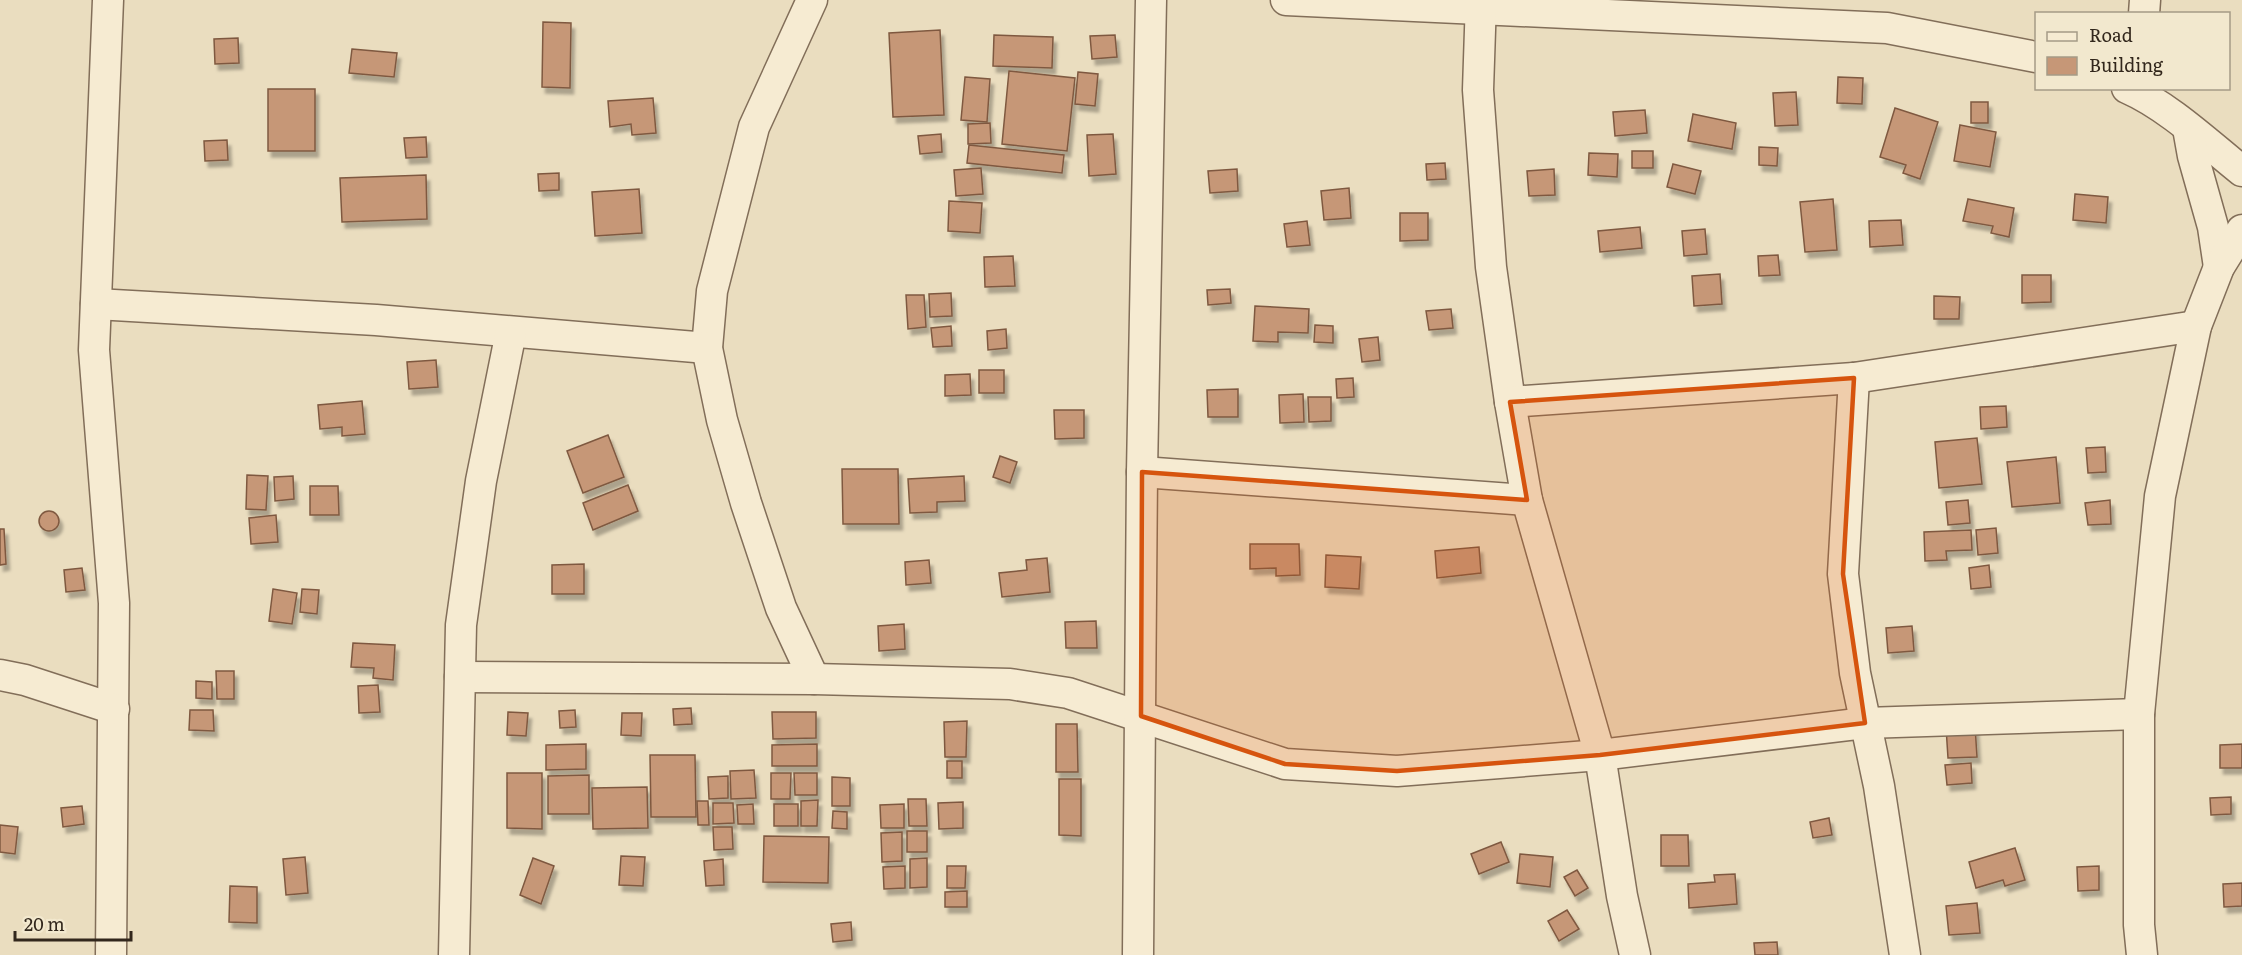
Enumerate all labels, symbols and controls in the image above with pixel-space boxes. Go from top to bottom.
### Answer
legend [2035,12,2230,90]
text: Road [2089,21,2133,48]
text: Building [2089,51,2164,78]
scale bar [15,904,130,942]
text: 20 m [24,910,65,937]

